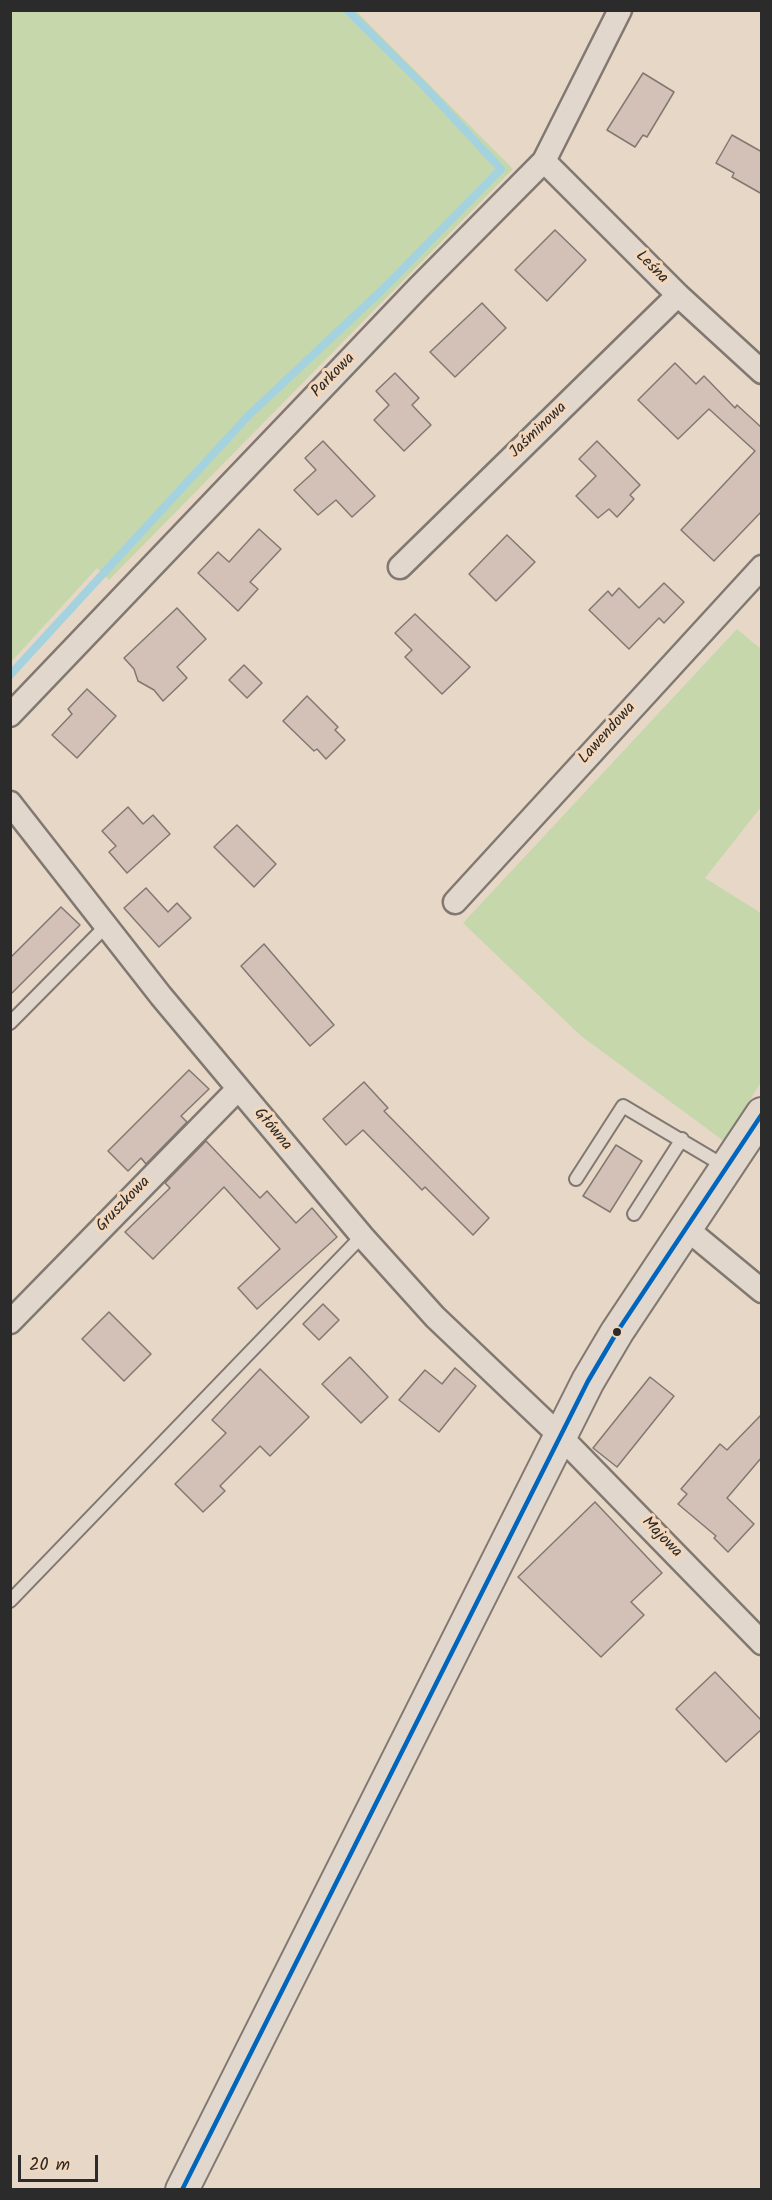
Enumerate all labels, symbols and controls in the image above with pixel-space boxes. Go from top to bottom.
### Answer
street label: Leśna [630,247,672,289]
street label: Parkowa [308,350,360,402]
street label: Jaśminowa [506,399,572,463]
street label: Lawendowa [575,699,641,769]
street label: Główna [249,1105,295,1155]
street label: Gruszkowa [93,1173,155,1237]
unlabelled marker [611,1326,623,1338]
street label: Majowa [637,1513,685,1563]
scale bar [21,2143,100,2181]
text: 20 m [29,2151,70,2180]

